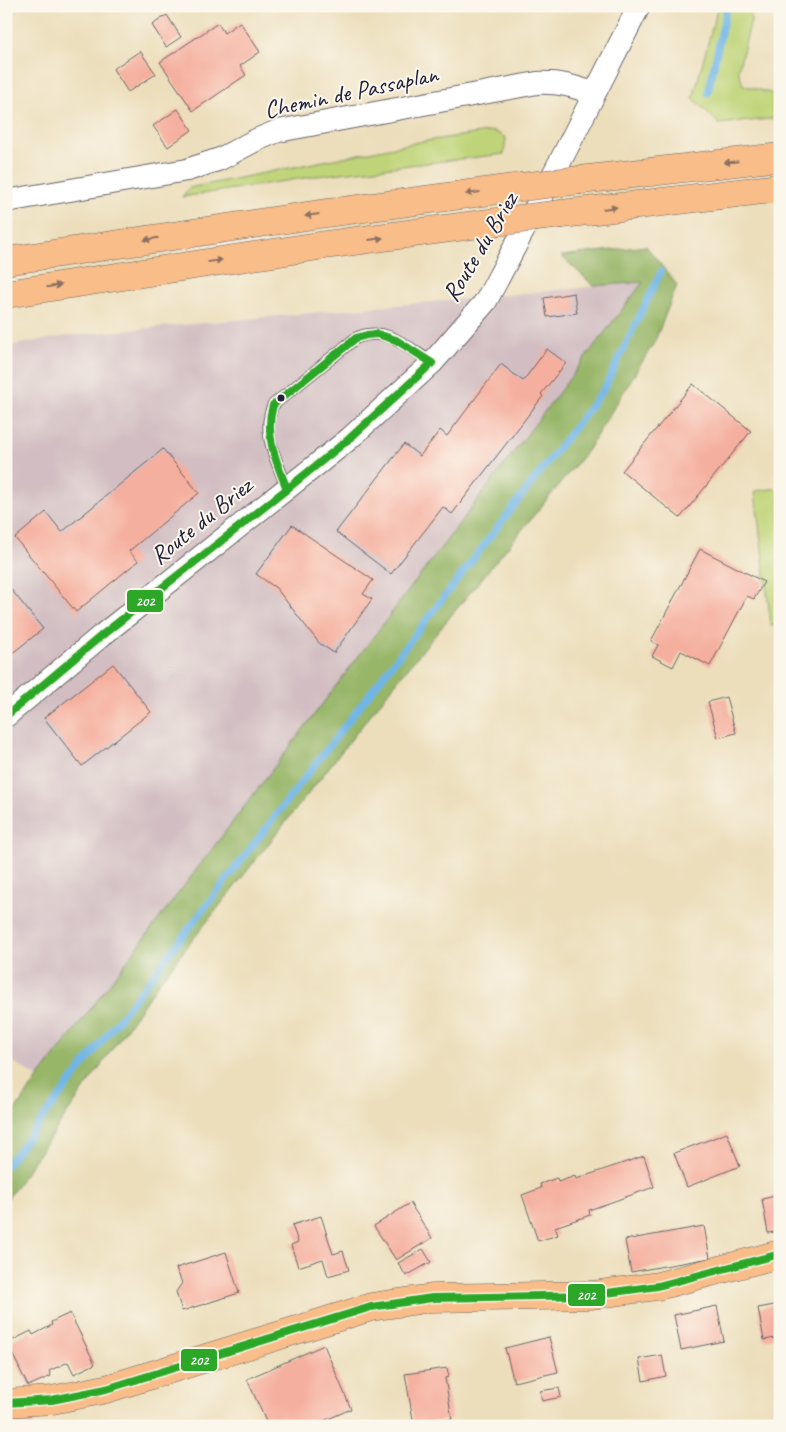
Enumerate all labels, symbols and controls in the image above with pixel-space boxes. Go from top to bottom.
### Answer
street label: Chemin de Passaplan [261,58,442,126]
one-way arrow [723,158,739,166]
street label: Route du Briez [435,184,527,307]
one-way arrow [464,189,480,197]
one-way arrow [602,204,618,212]
one-way arrow [303,211,319,219]
one-way arrow [368,234,384,242]
one-way arrow [142,235,158,243]
one-way arrow [207,257,223,265]
one-way arrow [47,282,63,290]
unlabelled marker [276,393,286,403]
street label: Route du Briez [144,468,261,572]
line badge: 202 [126,589,164,613]
text: 202 [136,593,156,610]
line badge: 202 [567,1283,606,1307]
text: 202 [577,1287,597,1304]
line badge: 202 [180,1348,218,1372]
text: 202 [190,1352,210,1369]

